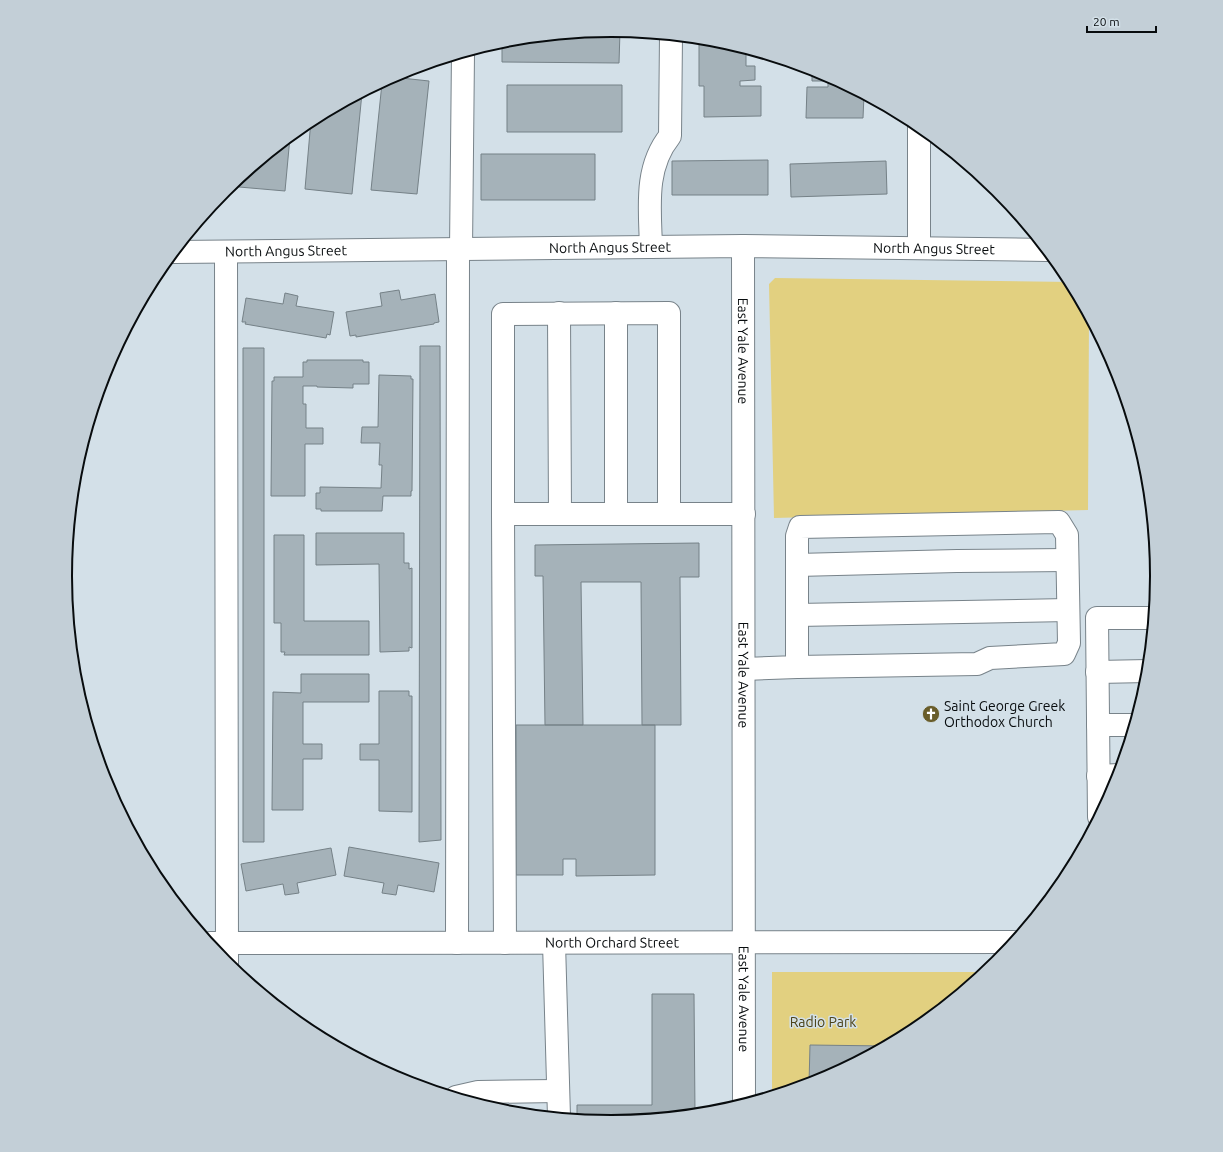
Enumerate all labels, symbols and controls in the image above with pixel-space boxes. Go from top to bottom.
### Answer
scale bar [1087,8,1156,34]
text: 20 m [1093,15,1120,28]
street label: North Angus Street [549,239,671,256]
street label: North Angus Street [873,240,995,257]
street label: North Angus Street [225,242,347,259]
street label: East Yale Avenue [735,298,751,404]
street label: East Yale Avenue [735,622,752,728]
place label: Saint George Greek Orthodox Church [944,698,1065,730]
church icon: Saint George Greek Orthodox Church [921,704,941,724]
street label: North Orchard Street [545,934,679,951]
street label: East Yale Avenue [736,946,752,1052]
park label: Radio Park [790,1014,856,1030]

